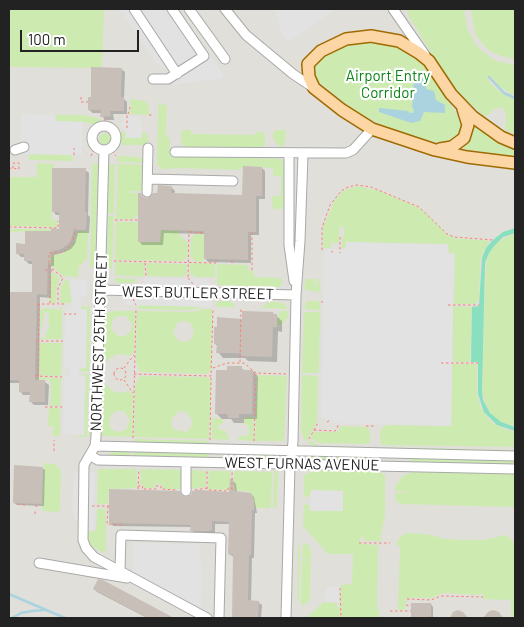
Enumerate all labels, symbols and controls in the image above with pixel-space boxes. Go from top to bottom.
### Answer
scale bar [22,20,141,52]
text: 100 m [28,30,66,48]
park label: Airport Entry Corridor [346,67,430,102]
street label: NORTHWEST 25TH STREET [87,252,111,432]
street label: WEST BUTLER STREET [122,283,274,303]
street label: WEST FURNAS AVENUE [224,454,380,474]

